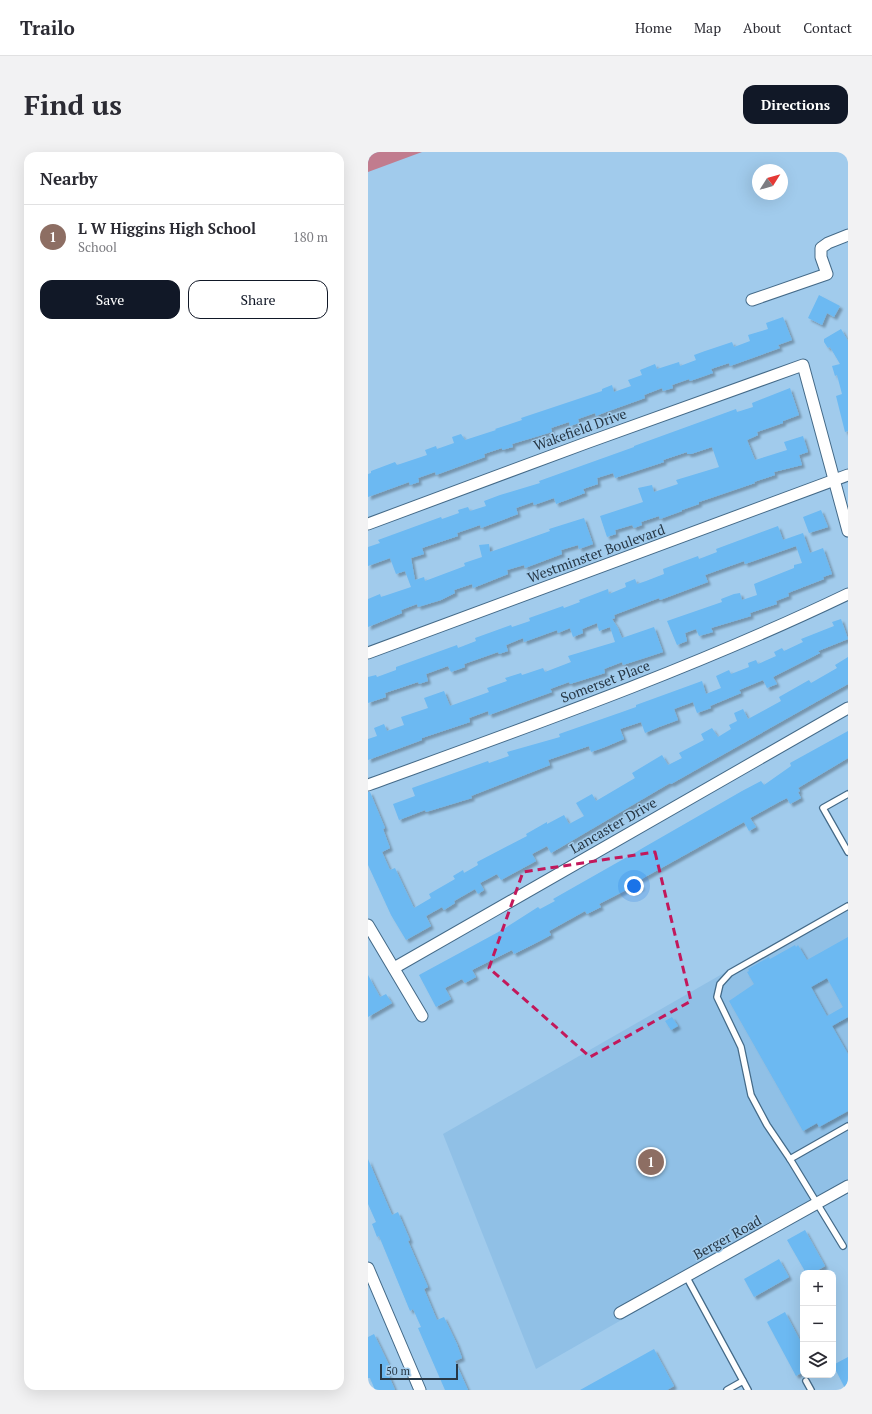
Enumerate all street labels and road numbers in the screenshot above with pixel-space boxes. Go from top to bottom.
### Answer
street label: Wakefield Drive [531,403,629,455]
street label: Westminster Boulevard [525,519,668,587]
street label: Somerset Place [558,655,652,707]
street label: Lancaster Drive [566,792,660,858]
street label: Berger Road [689,1210,765,1264]

